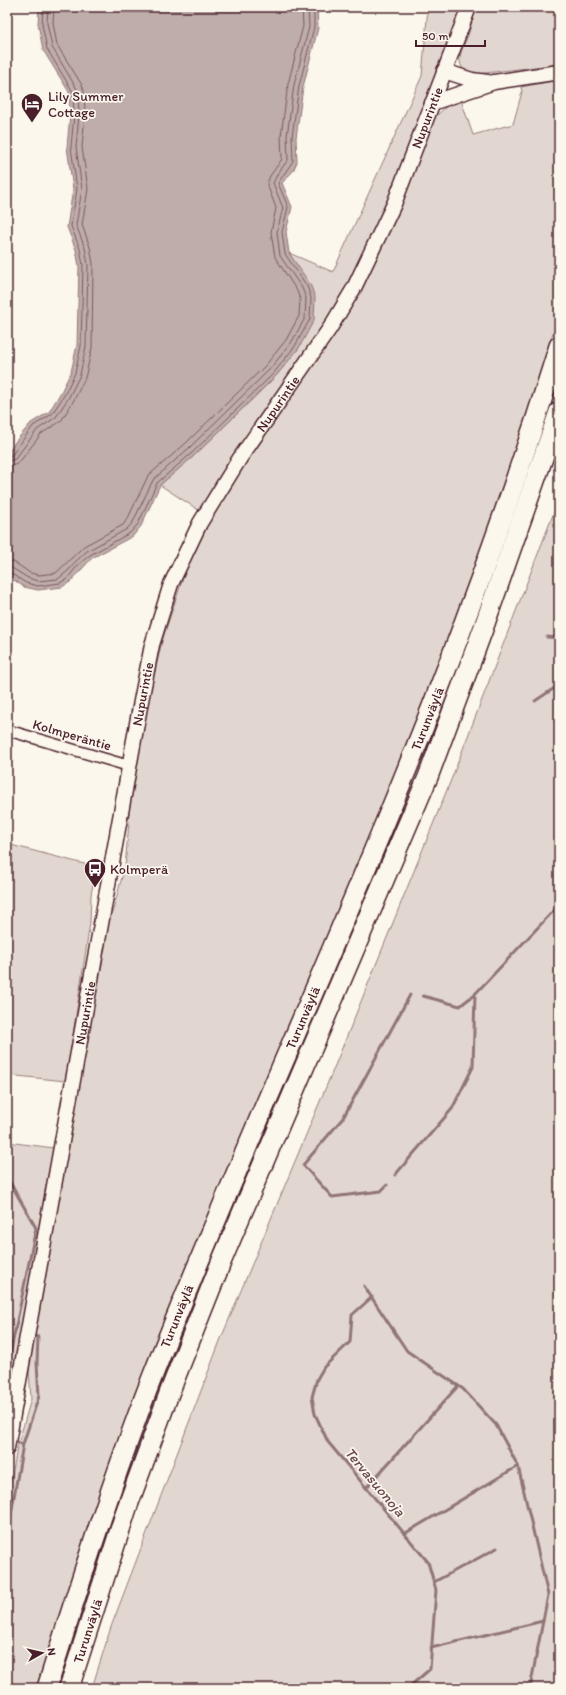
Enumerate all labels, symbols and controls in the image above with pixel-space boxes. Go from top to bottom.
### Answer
scale bar [416,22,485,48]
text: 50 m [422,29,448,43]
street label: Nupurintie [407,84,446,151]
place label: Lily Summer Cottage [48,88,124,121]
hotel icon: Lily Summer Cottage [19,91,45,124]
street label: Nupurintie [252,372,303,435]
street label: Nupurintie [128,660,157,727]
street label: Turunväylä [407,684,448,753]
street label: Kolmperäntie [31,716,114,754]
bus stop icon: Kolmperä [82,856,108,889]
place label: Kolmperä [110,861,169,878]
street label: Nupurintie [71,979,99,1046]
street label: Turunväylä [282,983,324,1052]
street label: Turunväylä [156,1281,197,1350]
water label: Tervasuonoja [341,1444,409,1520]
street label: Turunväylä [69,1596,106,1665]
north arrow [22,1633,62,1673]
text: N [44,1647,58,1656]

